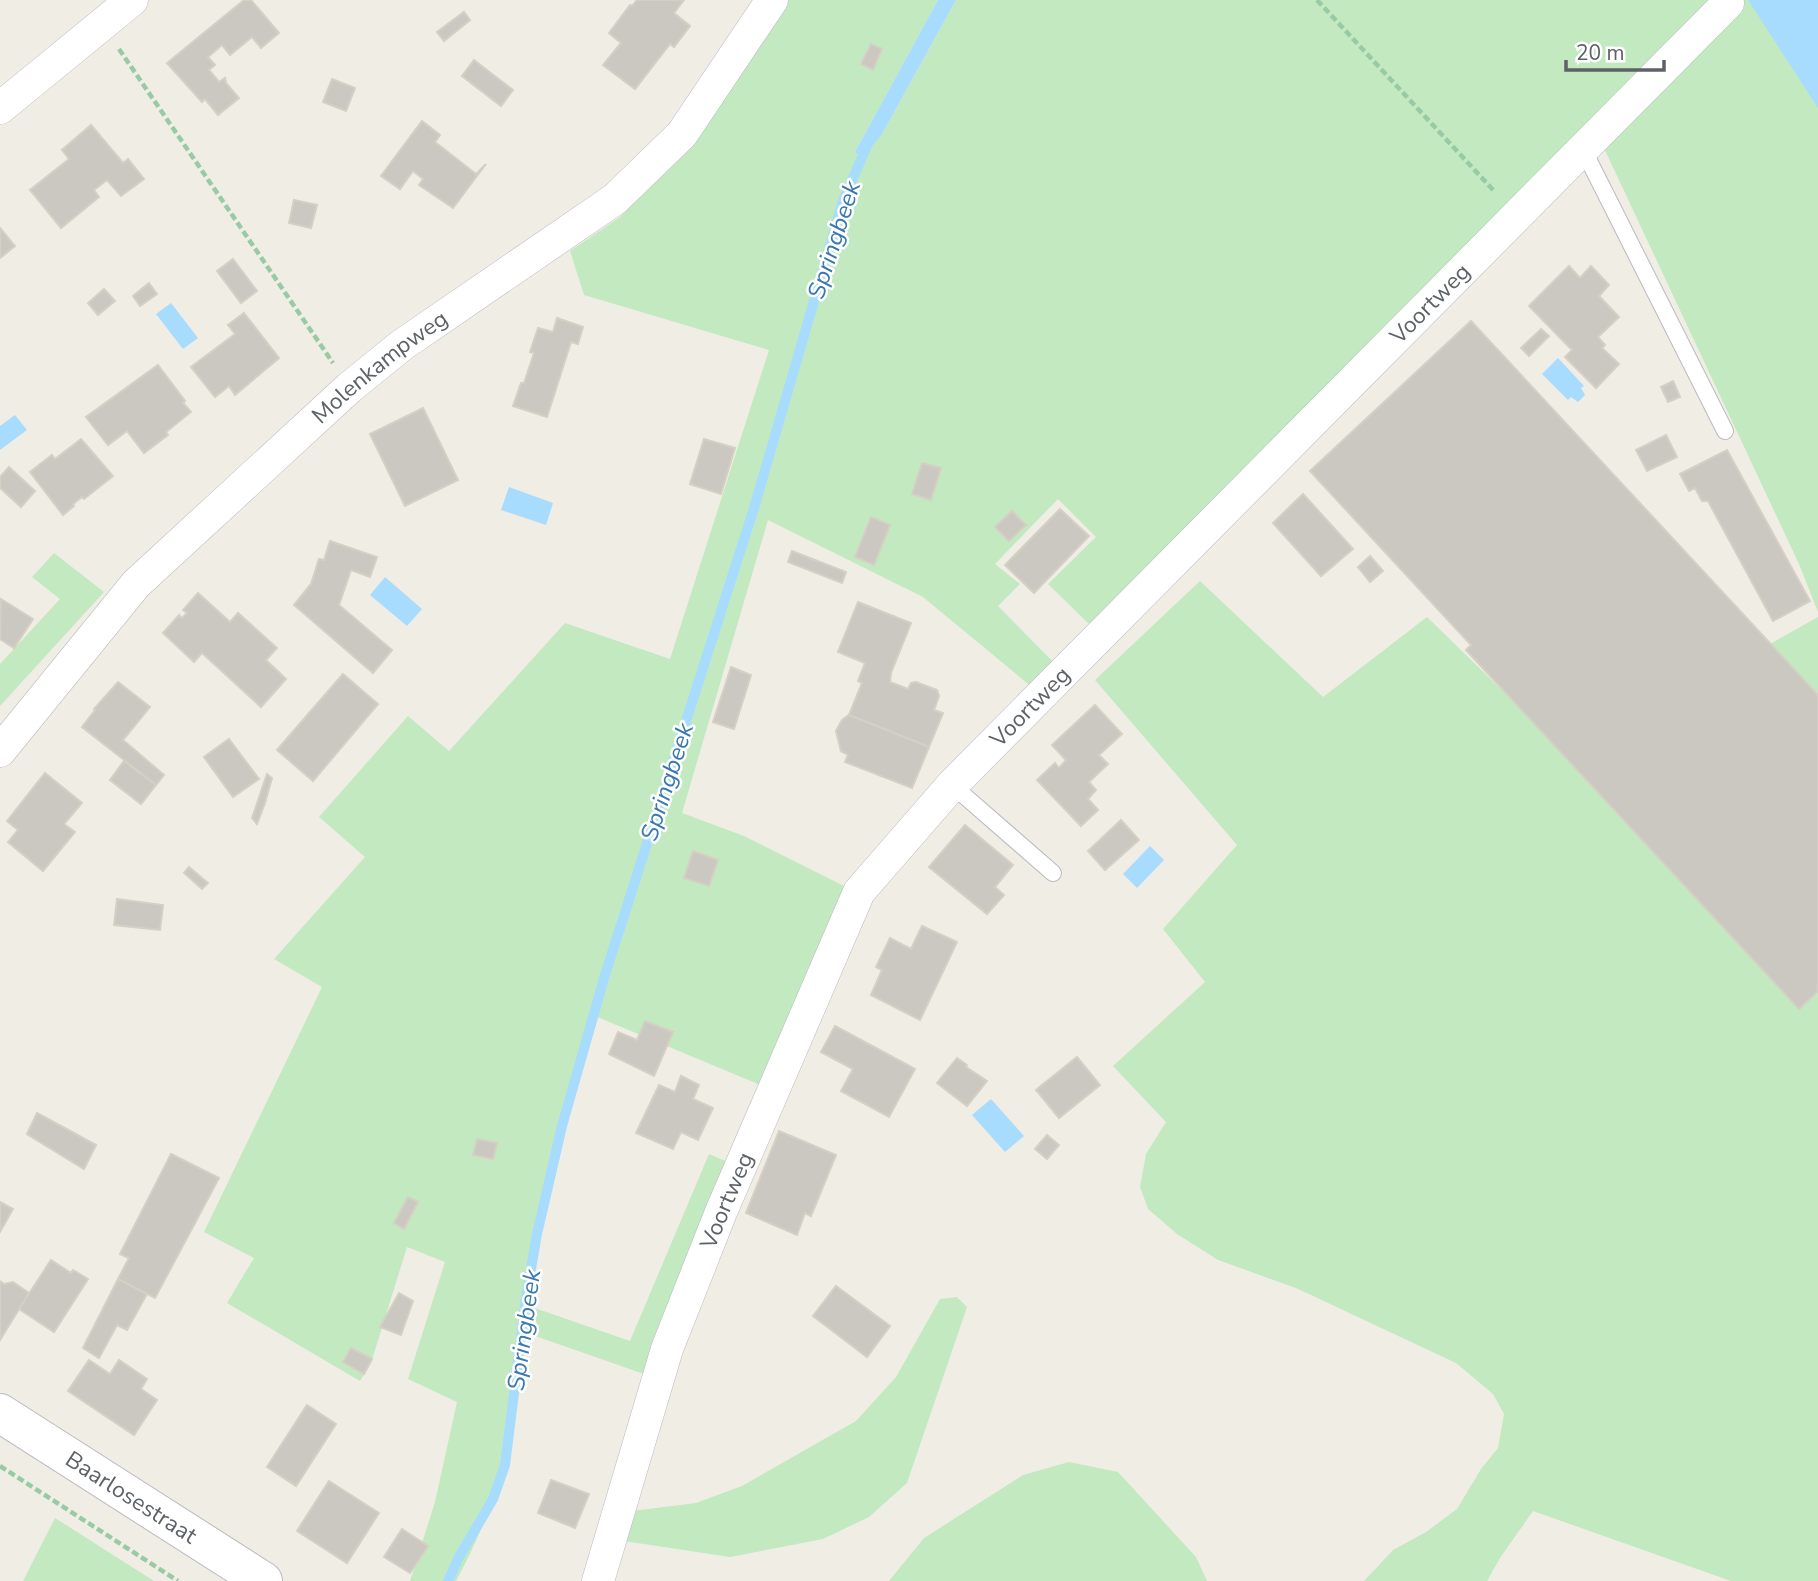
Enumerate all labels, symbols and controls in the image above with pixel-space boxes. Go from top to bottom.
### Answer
scale bar [1566,28,1664,72]
text: 20 m [1576,39,1625,67]
water label: Springbeek [800,176,868,303]
street label: Voortweg [1382,256,1477,351]
street label: Molenkampweg [305,303,454,430]
street label: Voortweg [982,659,1077,754]
water label: Springbeek [633,718,701,845]
street label: Voortweg [692,1147,760,1254]
water label: Springbeek [500,1266,548,1393]
street label: Baarlosestraat [60,1443,204,1551]

